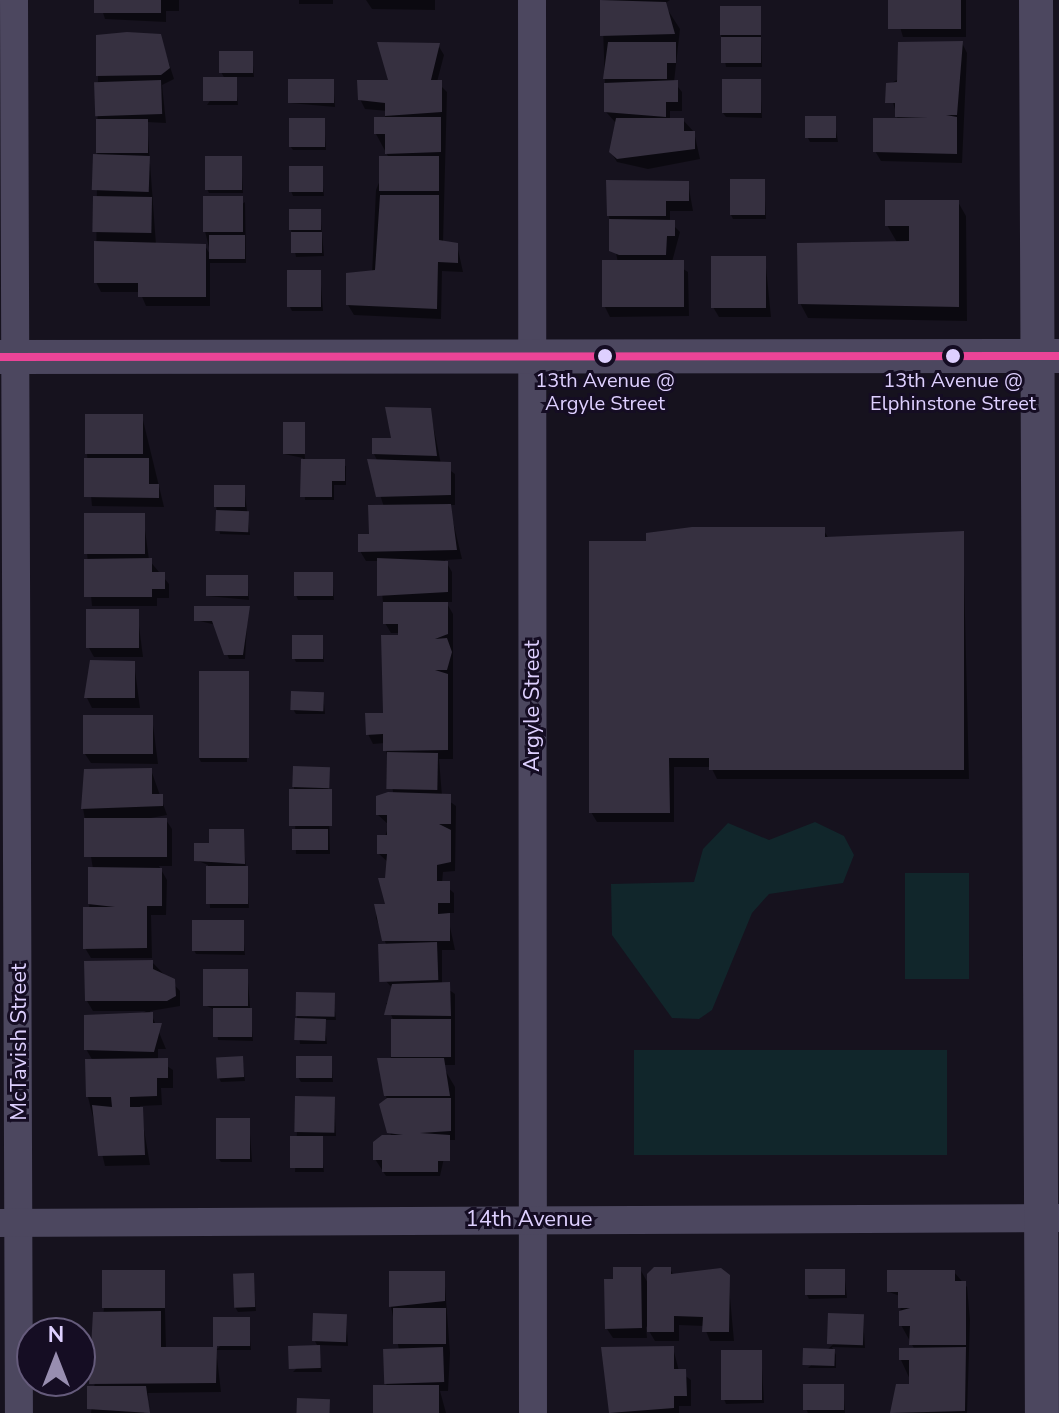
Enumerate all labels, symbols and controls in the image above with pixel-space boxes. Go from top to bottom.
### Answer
marker: 13th Avenue @ Argyle Street [597,348,613,364]
marker: 13th Avenue @ Elphinstone Street [945,348,961,364]
place label: 13th Avenue @ Argyle Street [535,368,675,415]
place label: 13th Avenue @ Elphinstone Street [870,368,1036,415]
street label: Argyle Street [520,640,546,772]
street label: McTavish Street [7,963,33,1121]
street label: 14th Avenue [465,1207,593,1233]
north arrow [16,1317,96,1397]
text: N [48,1320,64,1350]

